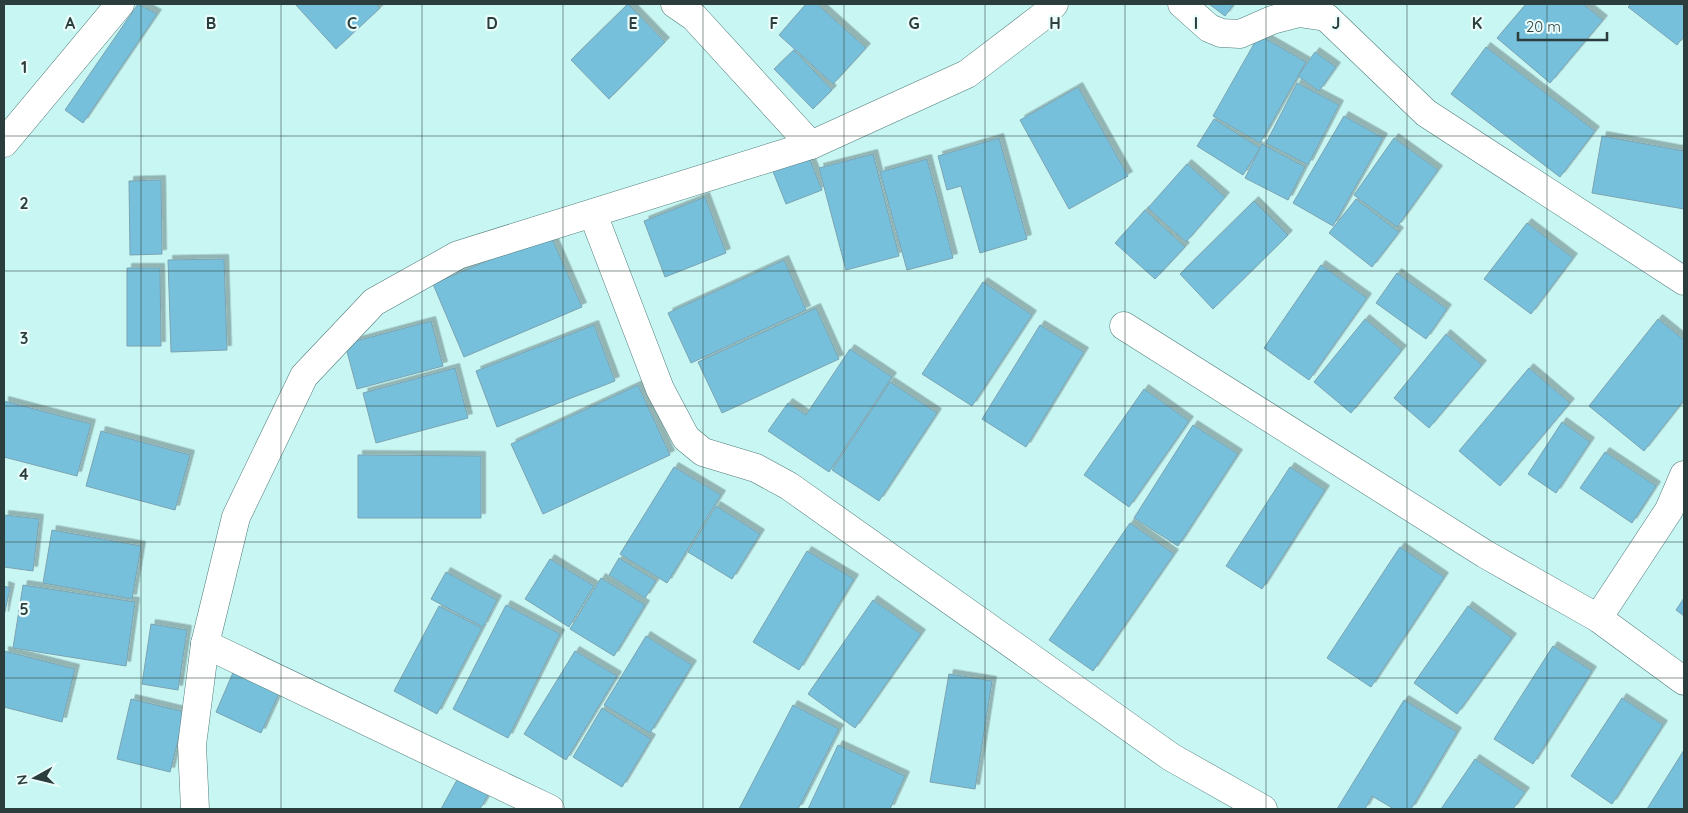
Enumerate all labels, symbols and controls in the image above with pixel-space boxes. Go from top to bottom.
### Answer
scale bar [1518,10,1607,42]
text: A [65,13,76,33]
text: B [206,13,216,33]
text: C [347,13,357,33]
text: D [486,13,498,33]
text: E [628,13,638,33]
text: F [770,13,779,33]
text: G [908,13,920,33]
text: H [1049,13,1061,33]
text: I [1194,13,1198,33]
text: J [1332,13,1340,33]
text: K [1472,13,1482,33]
text: 20 m [1526,17,1561,36]
text: 1 [21,57,27,77]
text: 2 [19,193,29,213]
text: 3 [20,328,28,348]
text: 4 [19,464,29,484]
text: 5 [19,599,29,619]
north arrow [10,753,60,803]
text: N [12,773,32,786]

